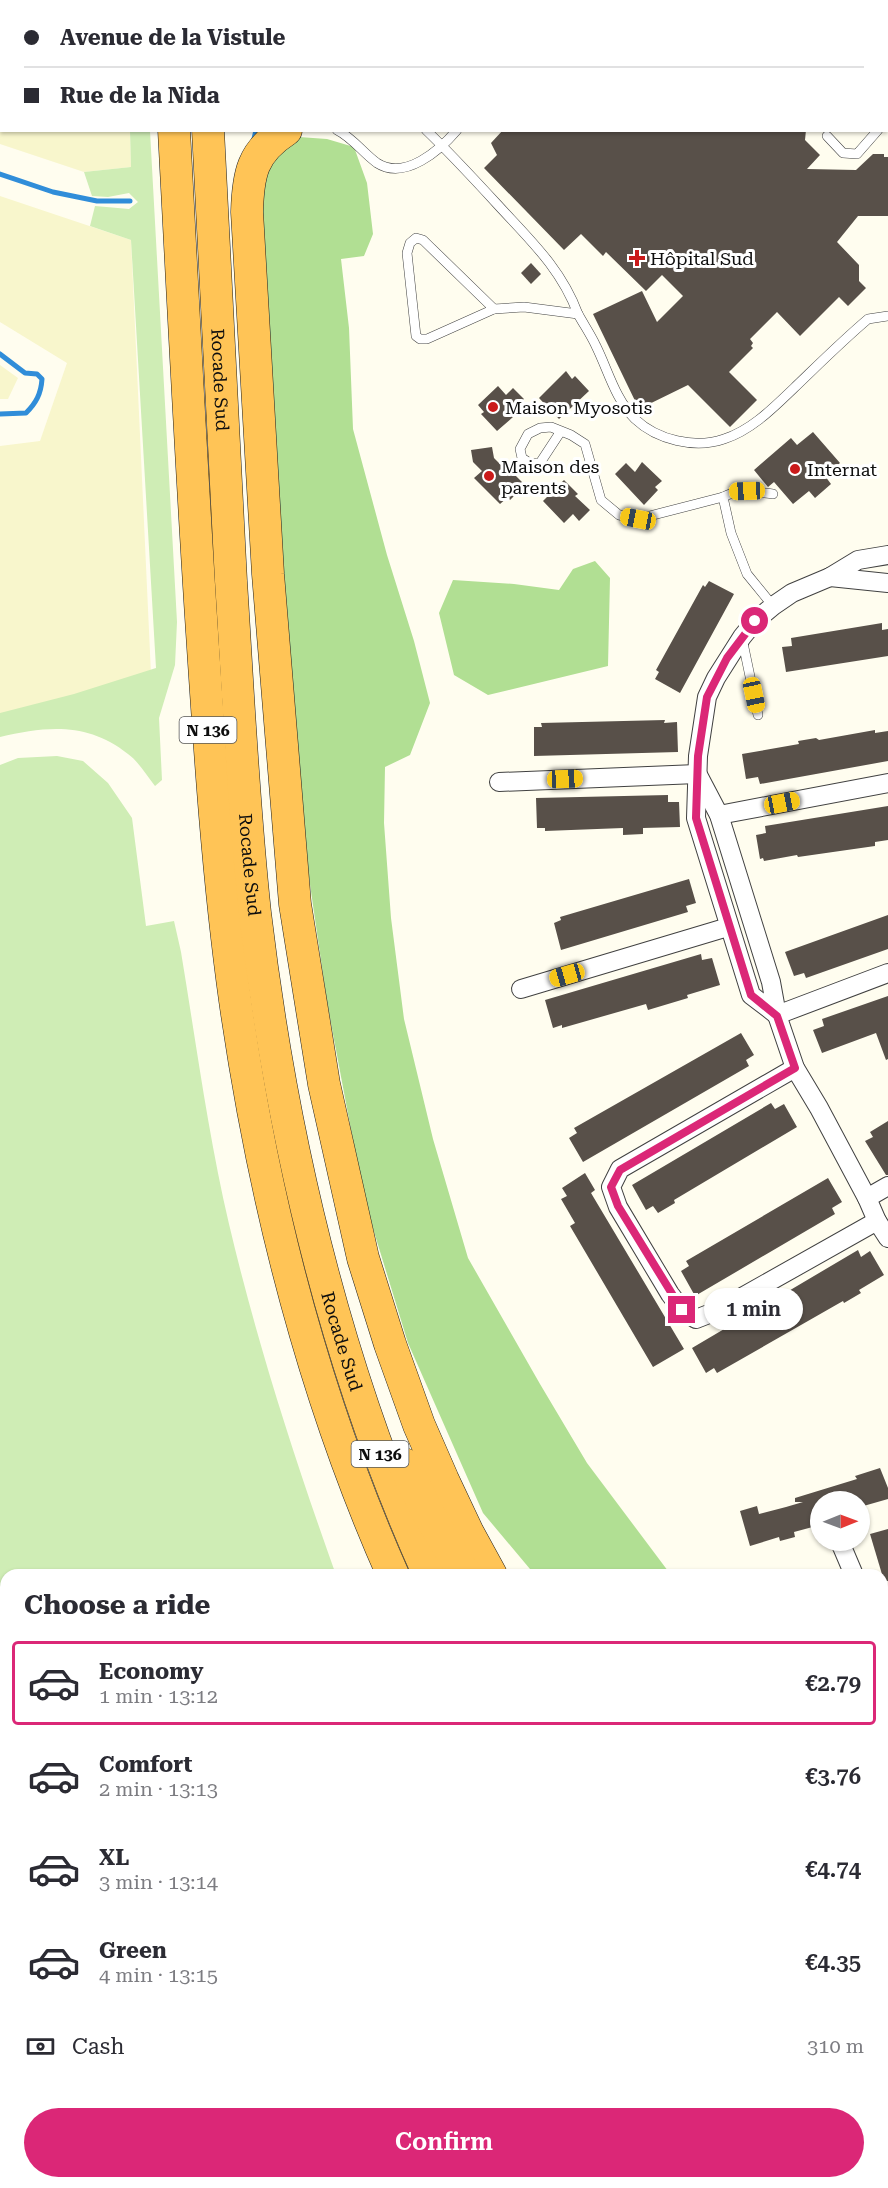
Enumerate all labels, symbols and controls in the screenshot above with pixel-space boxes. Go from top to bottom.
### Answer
text: Avenue de la Vistule [60,25,285,50]
text: Rue de la Nida [60,83,220,108]
place label: Hôpital Sud [650,248,754,269]
marker: Hôpital Sud [628,249,646,267]
street label: Rocade Sud [208,328,234,432]
place label: Maison Myosotis [505,397,652,418]
marker: Maison Myosotis [486,400,500,414]
place label: Maison des parents [501,456,599,498]
place label: Internat [807,459,877,480]
marker: Internat [788,462,802,476]
marker: Maison des parents [482,469,496,483]
car [729,481,765,501]
car [619,507,657,531]
route start [741,607,768,634]
car [741,676,767,714]
road number: N 136 [180,717,236,743]
car [547,769,583,789]
car [763,791,801,815]
street label: Rocade Sud [235,813,266,918]
car [547,961,587,989]
street label: Rocade Sud [318,1289,368,1394]
callout: 1 min [703,1289,802,1331]
route end [668,1296,695,1323]
text: 1 min [726,1297,781,1321]
road number: N 136 [352,1441,409,1467]
north arrow [810,1491,870,1551]
map controls [810,1491,870,1551]
text: Choose a ride [24,1589,210,1621]
icon: car [27,1656,81,1710]
text: Economy [99,1659,203,1684]
text: €2.79 [805,1671,861,1696]
text: 1 min · 13:12 [99,1684,218,1708]
icon: car [27,1749,81,1803]
text: Comfort [99,1752,192,1777]
text: €3.76 [805,1764,861,1789]
text: 2 min · 13:13 [99,1777,218,1801]
icon: car [27,1842,81,1896]
text: XL [99,1845,129,1870]
text: €4.74 [805,1857,861,1882]
text: 3 min · 13:14 [99,1870,218,1894]
icon: car [27,1935,81,1989]
text: Green [99,1938,167,1963]
text: €4.35 [805,1950,861,1975]
text: 4 min · 13:15 [99,1963,218,1987]
icon: cash [24,2030,57,2063]
text: Cash [72,2034,124,2059]
text: 310 m [807,2034,864,2058]
button: Confirm [24,2108,864,2177]

